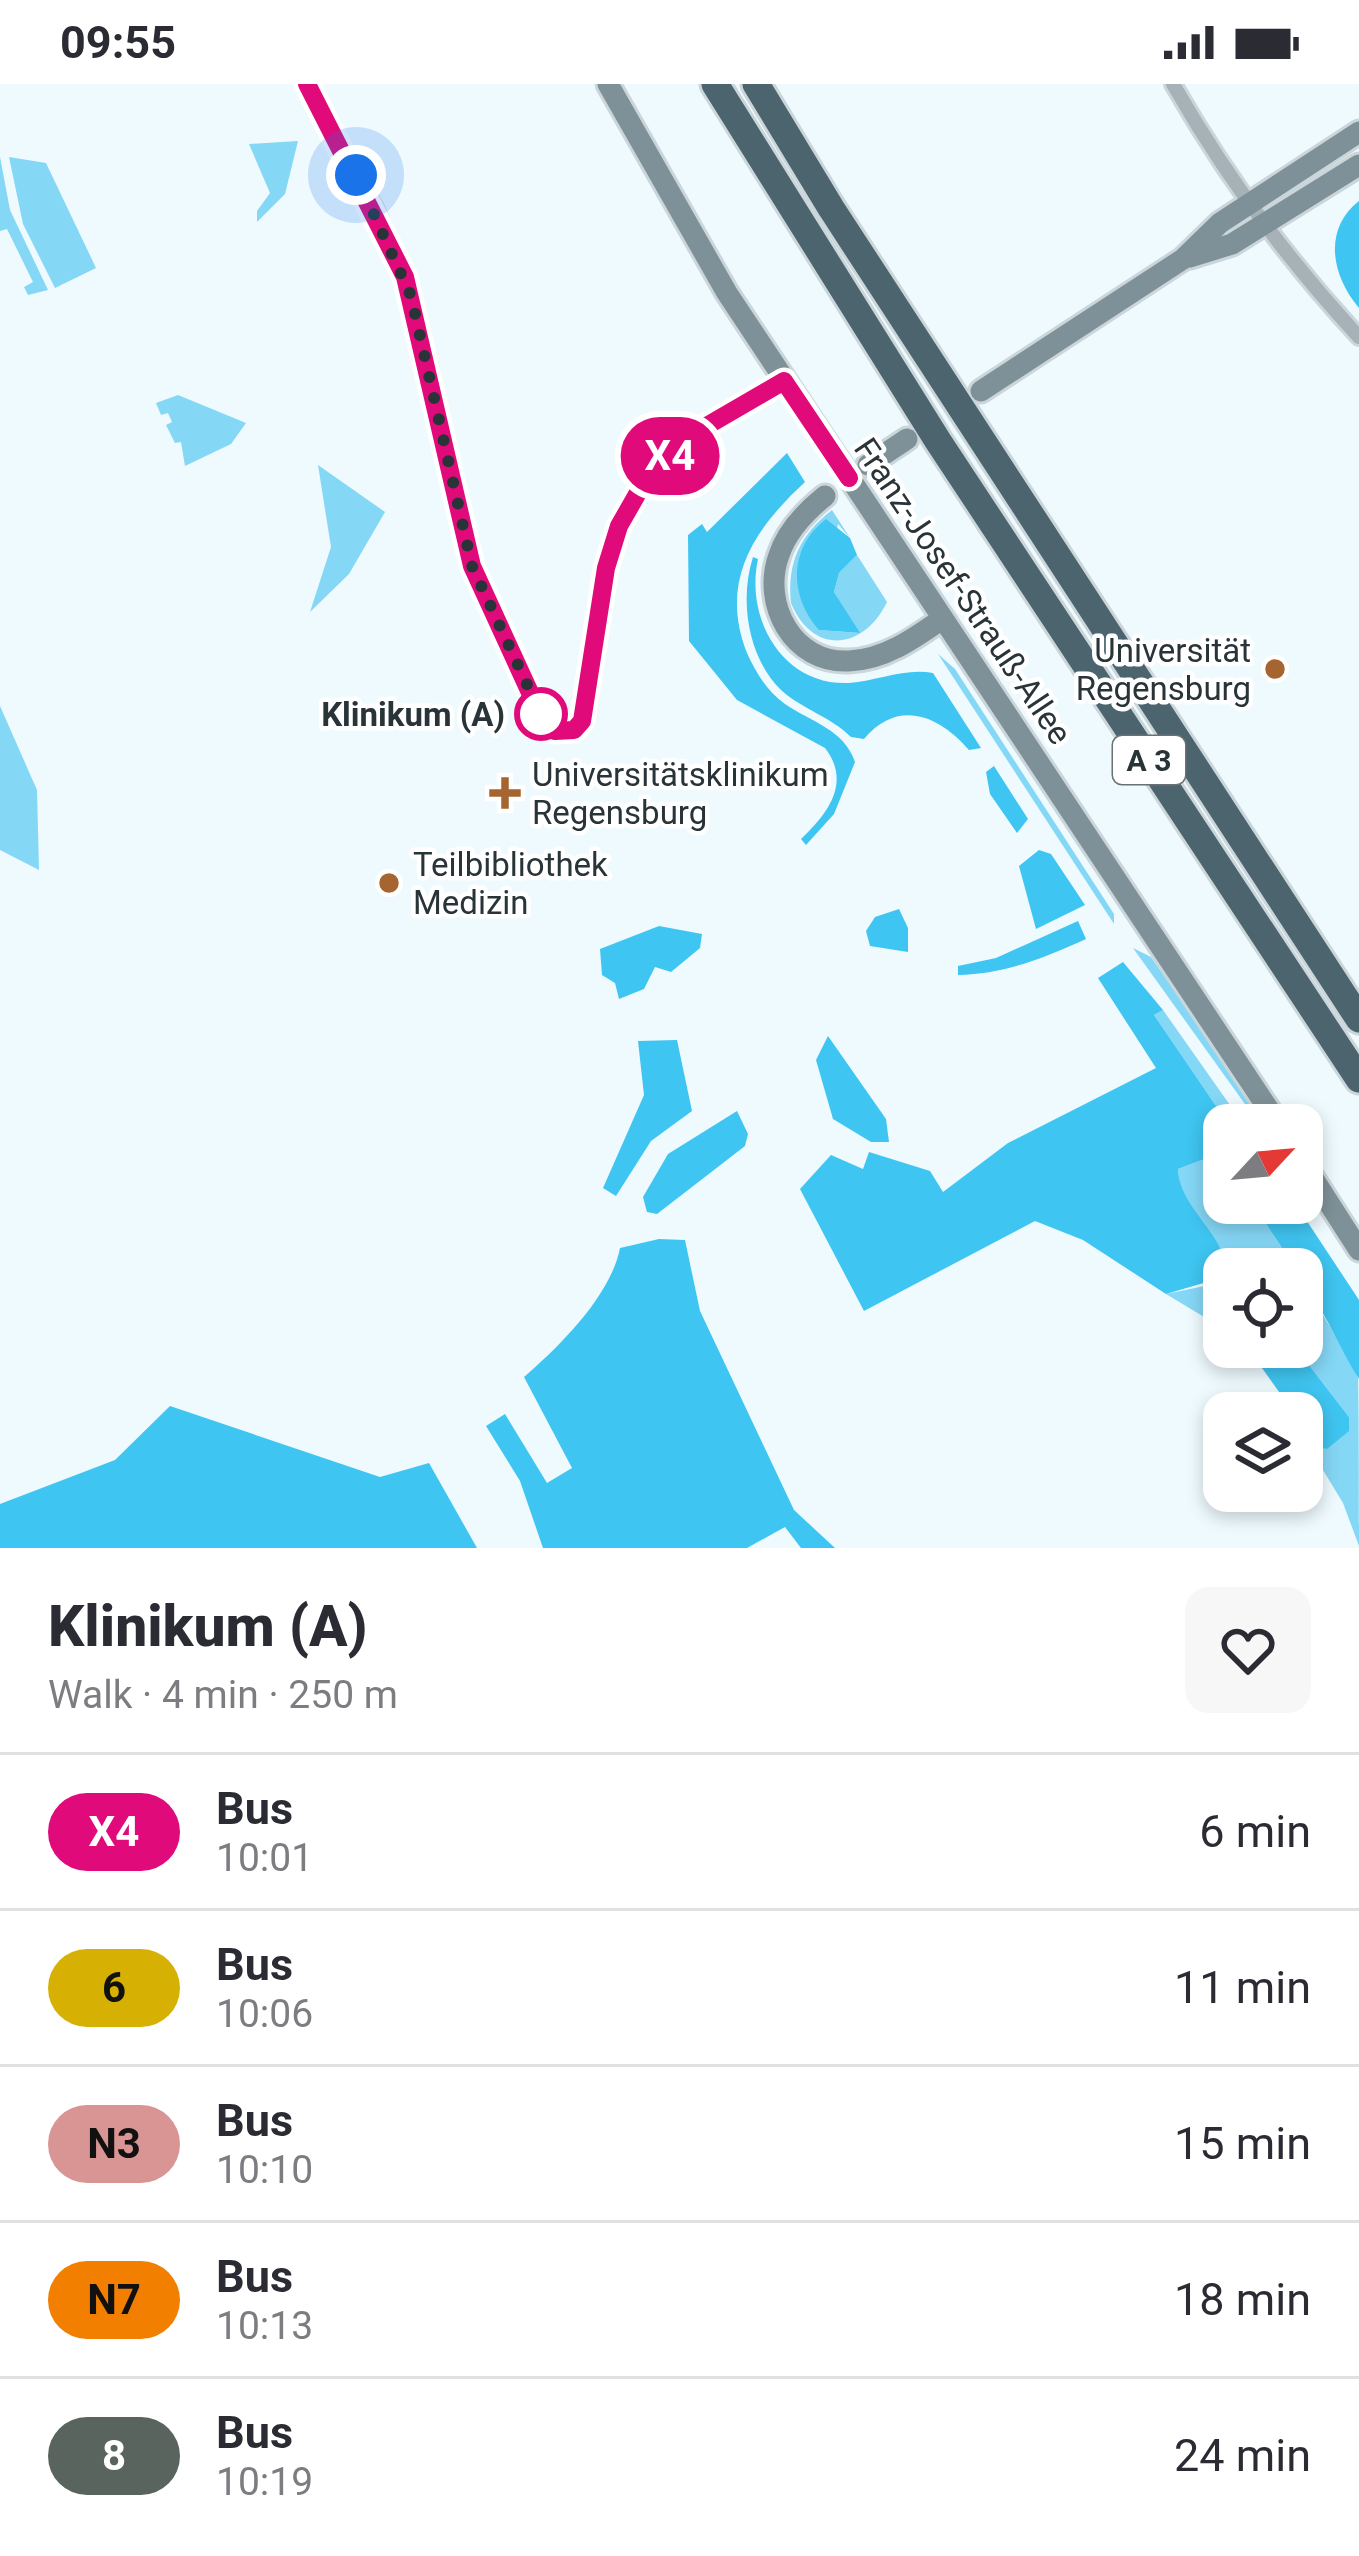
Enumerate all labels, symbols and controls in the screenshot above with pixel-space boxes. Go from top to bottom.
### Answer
text: 09:55 [60,16,176,69]
your location [326,145,386,205]
line badge: X4 [616,417,724,495]
text: X4 [645,431,695,480]
street label: Franz-Josef-Strauß-Allee [846,431,1080,751]
place label: Universität Regensburg [1076,631,1251,708]
marker: Universität Regensburg [1262,656,1288,682]
marker: Klinikum (A) [516,689,566,739]
place label: Klinikum (A) [321,695,505,734]
road number: A 3 [1113,736,1185,784]
place label: Universitätsklinikum Regensburg [532,755,829,832]
marker: Universitätsklinikum Regensburg [489,777,521,809]
place label: Teilbibliothek Medizin [413,845,608,922]
marker: Teilbibliothek Medizin [376,870,402,896]
north arrow [1203,1104,1323,1224]
map controls [1203,1104,1323,1512]
button: locate [1203,1248,1323,1368]
button: layers [1203,1392,1323,1512]
button: heart [1185,1587,1311,1713]
text: Klinikum (A) [48,1593,368,1660]
text: Walk · 4 min · 250 m [48,1672,398,1718]
text: Bus [216,1782,293,1835]
text: 6 min [1199,1805,1311,1858]
text: X4 [89,1807,139,1856]
text: 10:01 [216,1835,313,1881]
text: Bus [216,1938,293,1991]
text: 11 min [1174,1961,1311,2014]
text: 6 [102,1963,126,2012]
text: 10:06 [216,1991,313,2037]
text: Bus [216,2094,293,2147]
text: 15 min [1174,2117,1311,2170]
text: N3 [87,2119,141,2168]
text: 10:10 [216,2147,313,2193]
text: Bus [216,2250,293,2303]
text: 18 min [1174,2273,1311,2326]
text: N7 [87,2275,141,2324]
text: 10:13 [216,2303,313,2349]
text: Bus [216,2406,293,2459]
text: 24 min [1174,2429,1311,2482]
text: 8 [102,2431,126,2480]
text: 10:19 [216,2459,313,2505]

